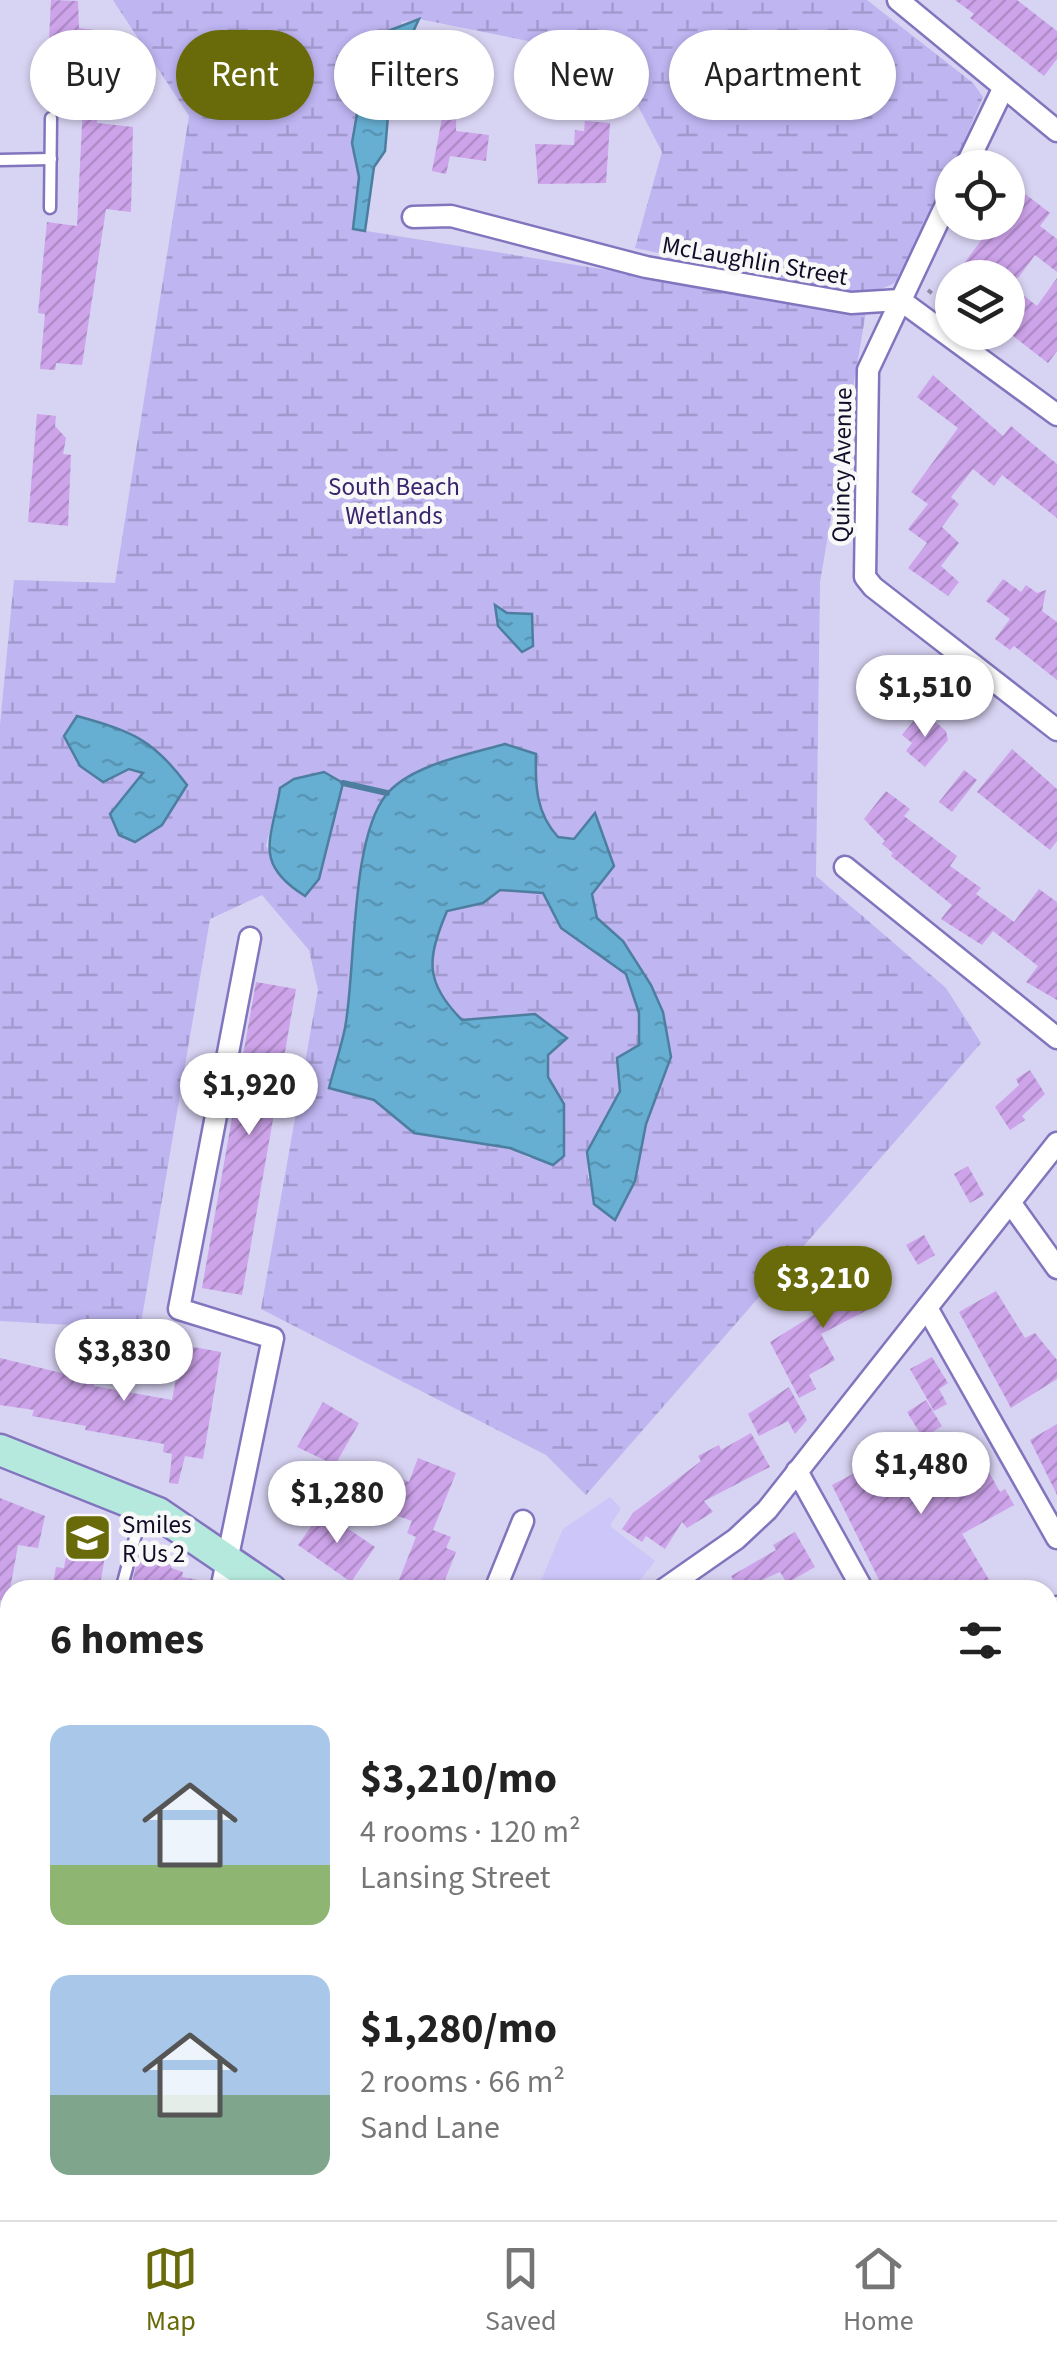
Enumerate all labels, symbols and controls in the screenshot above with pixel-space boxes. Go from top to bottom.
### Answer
chip: Buy [30,30,156,120]
chip: Rent [176,30,314,120]
chip: Filters [334,30,494,120]
chip: New [514,30,649,120]
chip: Apartment [669,30,896,120]
map controls [935,150,1025,350]
button: locate [935,150,1025,240]
street label: McLaughlin Street [659,227,851,295]
button: layers [935,260,1025,350]
street label: Quincy Avenue [823,387,861,543]
park label: South Beach Wetlands [328,469,460,534]
pin: $1,510 [844,655,1006,740]
text: $1,510 [878,664,972,710]
pin: $1,920 [168,1053,330,1138]
text: $1,920 [202,1062,296,1108]
pin: $3,210 [742,1246,904,1331]
text: $3,210 [776,1255,870,1301]
pin: $3,830 [43,1319,205,1404]
text: $3,830 [77,1328,171,1374]
pin: $1,480 [840,1432,1002,1517]
text: $1,480 [874,1441,968,1487]
pin: $1,280 [256,1461,418,1546]
text: $1,280 [290,1470,384,1516]
place label: Smiles R Us 2 [122,1507,191,1572]
school or university icon: Smiles R Us 2 [61,1512,113,1564]
text: 6 homes [50,1610,204,1670]
icon: filters [953,1613,1008,1668]
text: $3,210/mo [360,1749,557,1809]
icon: home [130,1765,250,1885]
text: 4 rooms · 120 m² [360,1809,581,1855]
text: Lansing Street [360,1855,551,1901]
text: $1,280/mo [360,1999,557,2059]
icon: home [130,2015,250,2135]
text: 2 rooms · 66 m² [360,2059,565,2105]
text: Sand Lane [360,2105,500,2151]
tab: Map [143,2241,198,2341]
tab: Saved [485,2241,556,2341]
tab: Home [843,2241,914,2341]

